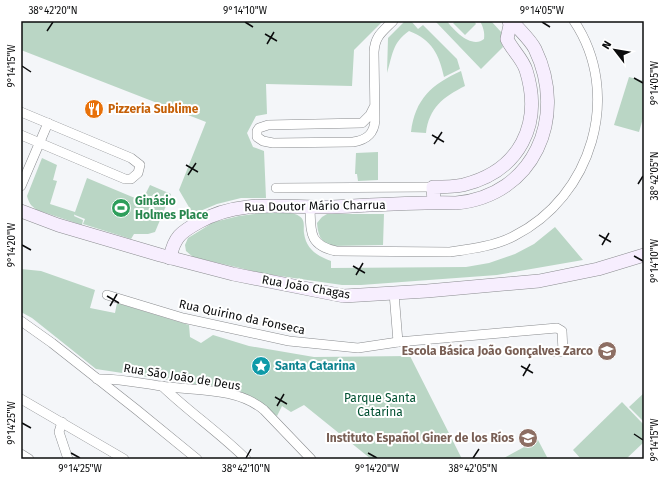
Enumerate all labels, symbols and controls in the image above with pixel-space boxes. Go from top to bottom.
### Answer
text: 38°42'20"N [28,5,78,17]
text: 9°14'10"W [223,5,268,17]
text: 9°14'05"W [520,5,565,17]
north arrow [595,30,635,70]
text: N [599,39,614,52]
text: 9°14'15"W [6,44,18,88]
text: 9°14'05"W [649,60,661,105]
restaurant icon: Pizzeria Sublime [83,98,105,120]
place label: Pizzeria Sublime [108,102,199,116]
text: 38°42'05"N [649,152,661,201]
place label: Ginásio Holmes Place [135,194,209,222]
sports icon: Ginásio Holmes Place [110,197,132,219]
street label: Rua Doutor Mário Charrua [244,198,386,214]
text: 9°14'20"W [6,222,18,267]
text: 9°14'10"W [649,238,661,283]
street label: Rua João Chagas [261,272,352,302]
street label: Rua Quirino da Fonseca [178,297,306,337]
school or university icon: Escola Básica João Gonçalves Zarco [596,340,618,362]
place label: Escola Básica João Gonçalves Zarco [402,344,593,359]
place icon: Santa Catarina [250,355,272,377]
place label: Santa Catarina [275,359,356,373]
street label: Rua São João de Deus [123,361,242,393]
park label: Parque Santa Catarina [344,391,416,419]
text: 9°14'25"W [6,400,18,445]
text: 9°14'15"W [649,418,661,462]
school or university icon: Instituto Español Giner de los Ríos [517,427,539,449]
place label: Instituto Español Giner de los Ríos [326,431,514,445]
text: 9°14'25"W [58,463,103,475]
text: 38°42'10"N [222,463,270,475]
text: 9°14'20"W [355,463,400,475]
text: 38°42'05"N [449,463,498,475]

